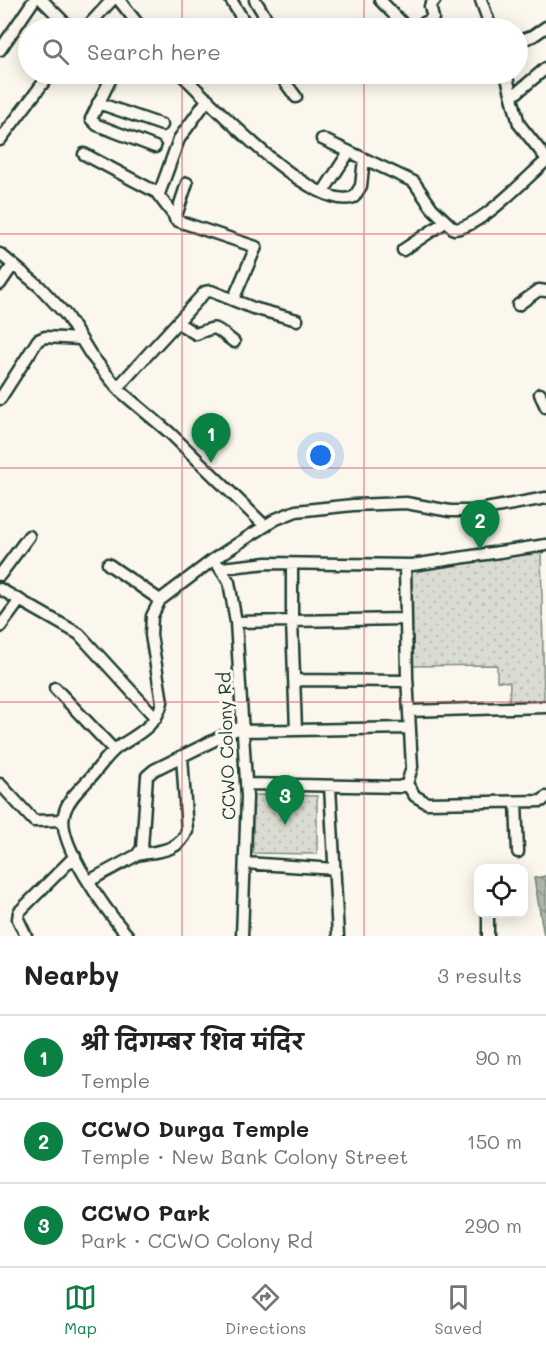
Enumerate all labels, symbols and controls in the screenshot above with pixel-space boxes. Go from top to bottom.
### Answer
search box [18,18,528,84]
icon: search [39,35,72,68]
text: Search here [87,37,221,66]
pin: 1 [192,414,230,463]
your location [306,441,335,470]
pin: 2 [460,500,500,550]
street label: CCWO Colony Rd [211,671,241,821]
pin: 3 [266,776,304,825]
map controls [474,864,528,918]
button: locate [474,864,528,918]
text: Nearby [24,958,119,992]
text: 3 results [437,962,522,988]
text: श्री दिगम्बर शिव मंदिर [81,1027,303,1056]
text: 1 [39,1044,48,1070]
text: 90 m [476,1044,522,1070]
text: Temple [81,1067,150,1093]
text: CCWO Durga Temple [81,1114,309,1143]
text: 2 [38,1128,49,1154]
text: 150 m [467,1128,522,1154]
text: Temple · New Bank Colony Street [81,1143,408,1169]
text: CCWO Park [81,1198,210,1227]
text: 3 [38,1212,50,1238]
text: 290 m [464,1212,522,1238]
text: Park · CCWO Colony Rd [81,1227,313,1253]
tab: Map [64,1281,97,1338]
tab: Directions [225,1281,306,1338]
tab: Saved [434,1281,482,1338]

